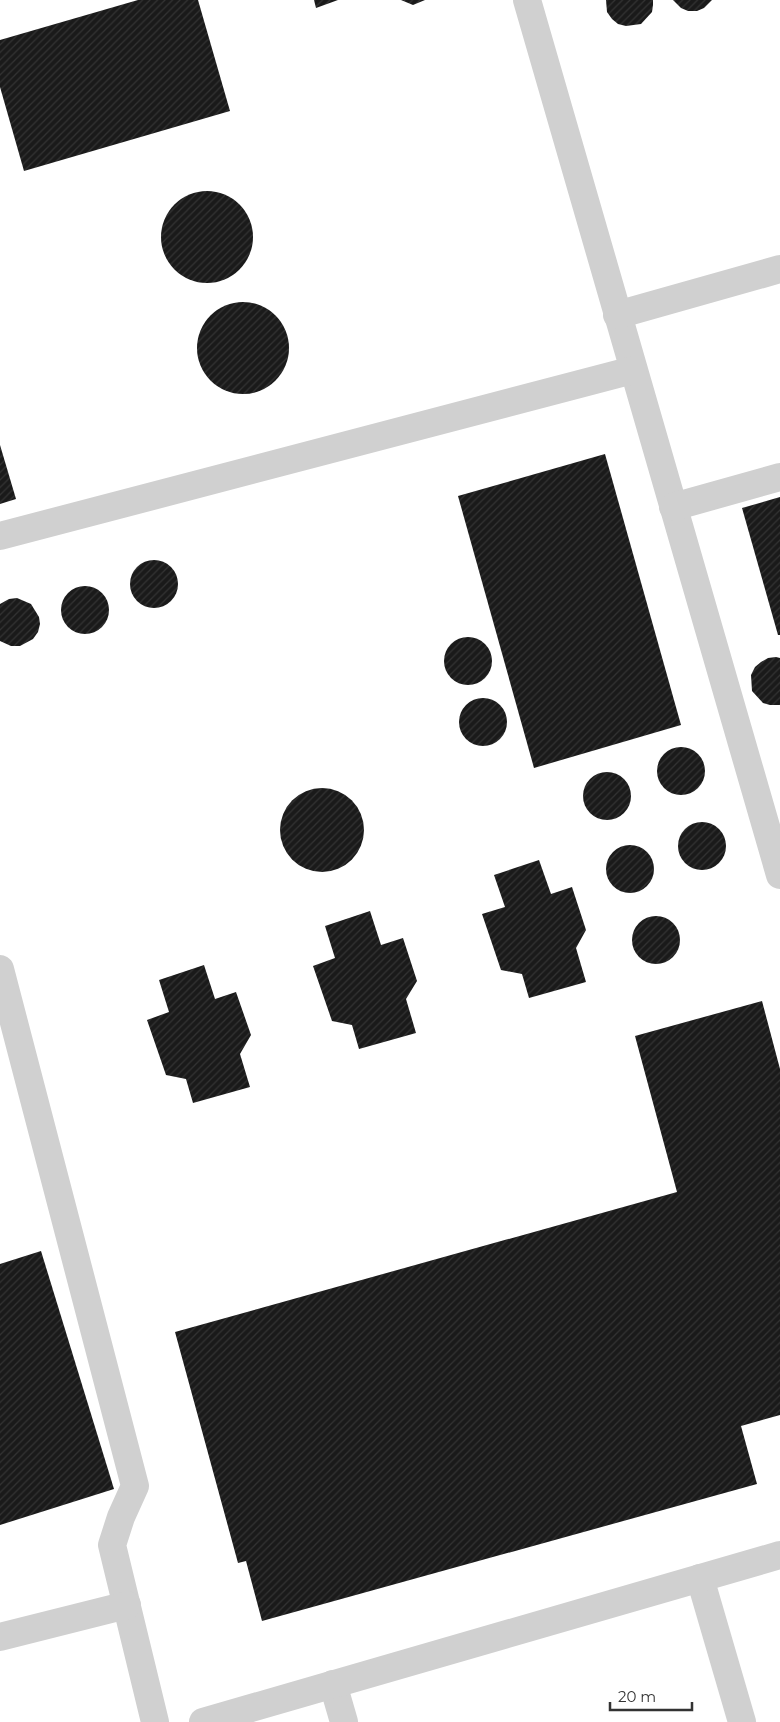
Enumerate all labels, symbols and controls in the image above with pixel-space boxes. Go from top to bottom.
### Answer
scale bar [610,1680,692,1712]
text: 20 m [618,1687,656,1706]

